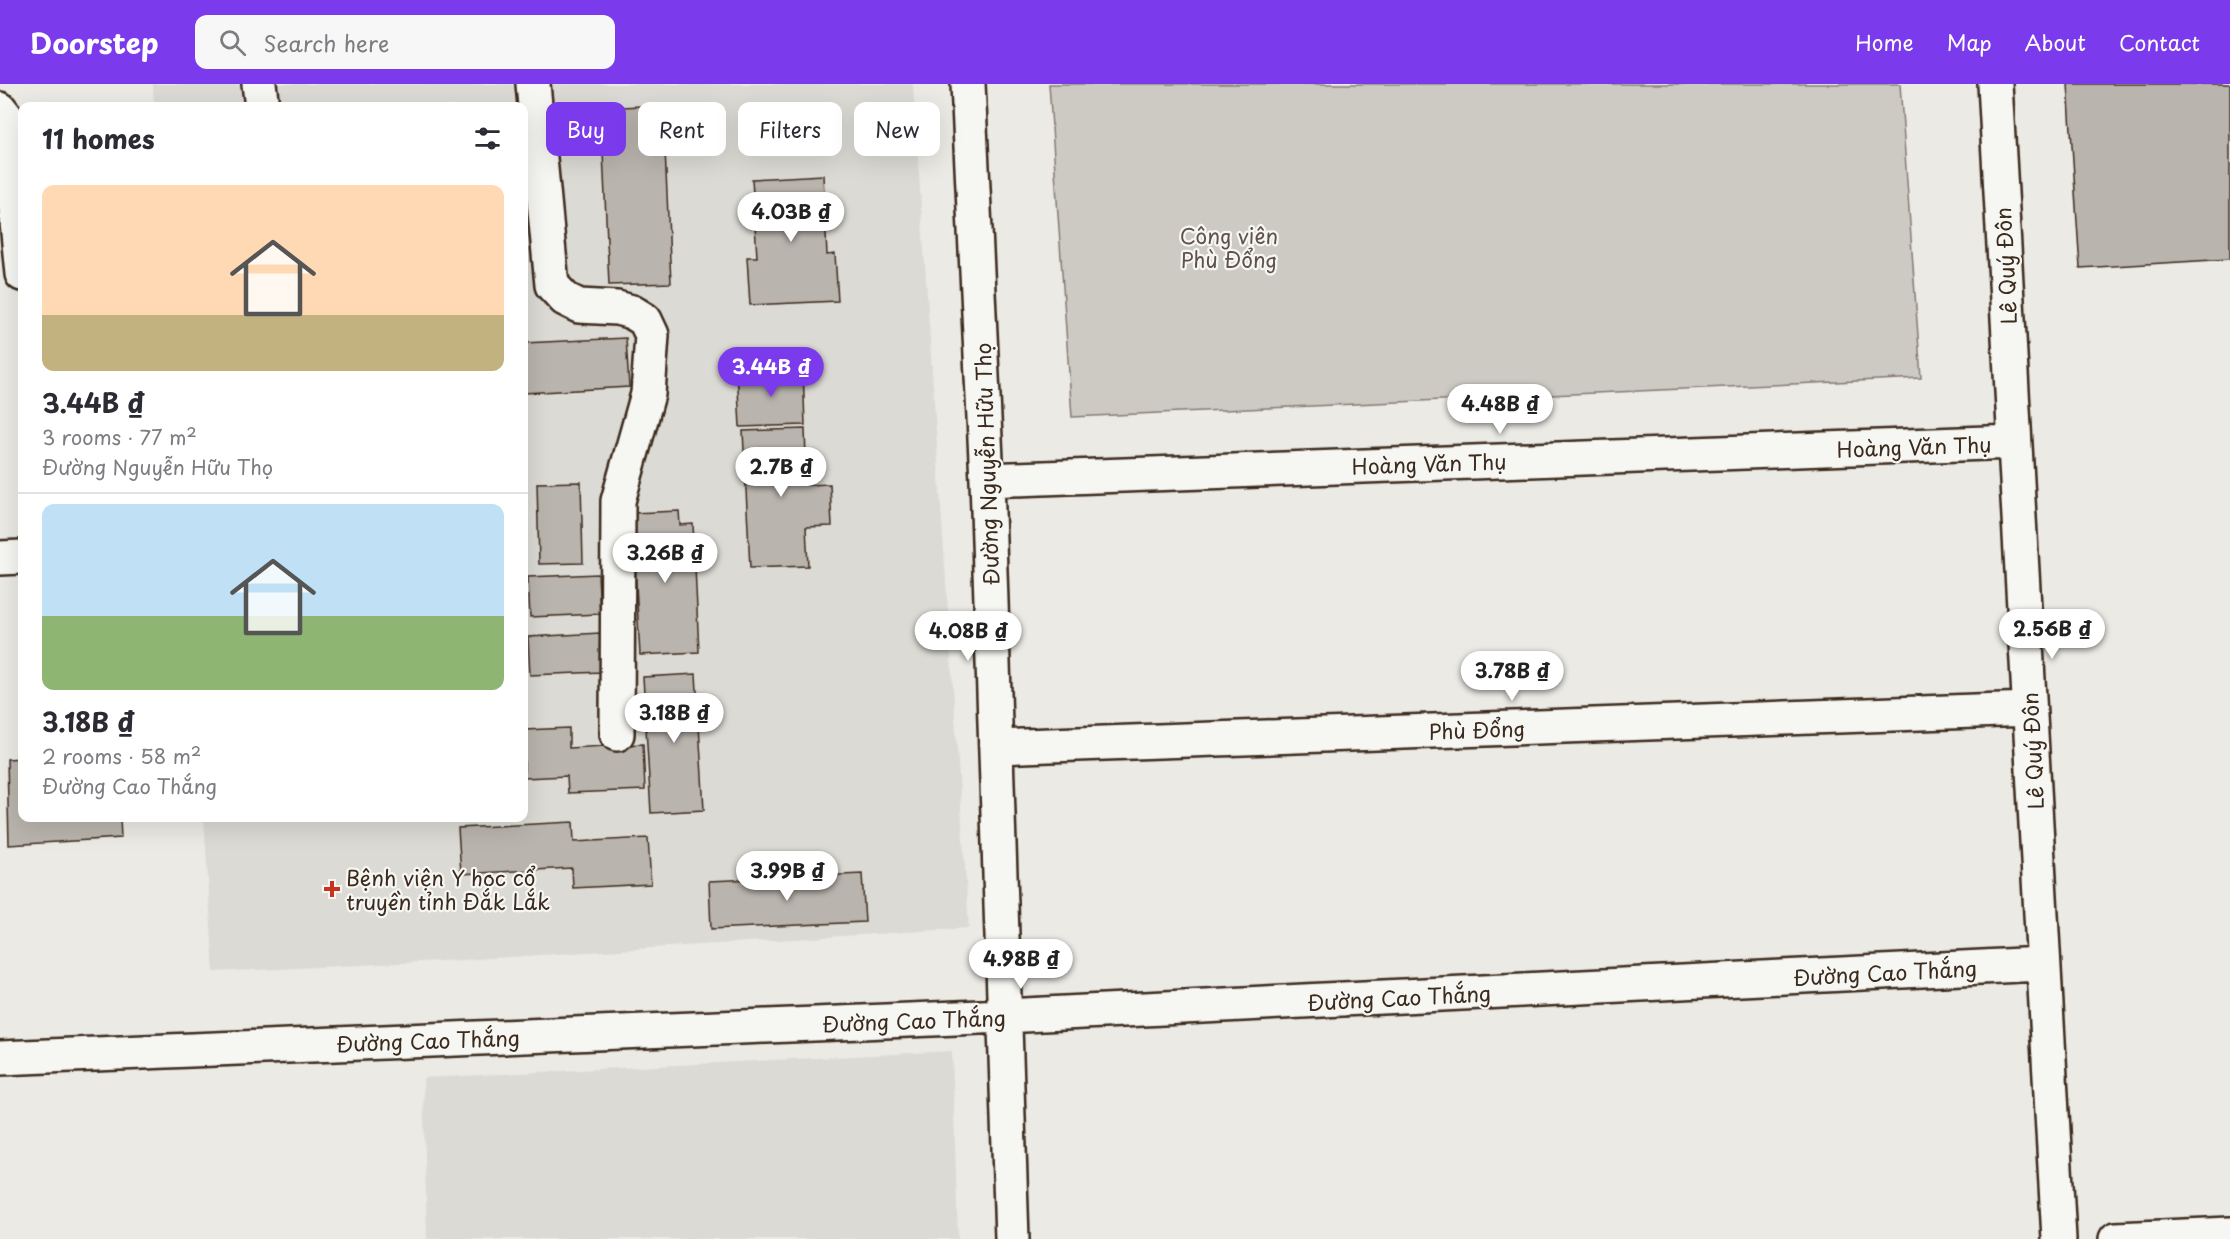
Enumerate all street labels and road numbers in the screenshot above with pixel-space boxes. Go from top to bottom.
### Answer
street label: Lê Quý Đôn [1986,207,2024,325]
street label: Đường Nguyễn Hữu Thọ [966,342,1006,586]
street label: Hoàng Văn Thụ [1836,427,1992,465]
street label: Hoàng Văn Thụ [1351,444,1507,482]
street label: Lê Quý Đôn [2013,692,2051,810]
street label: Phù Đổng [1428,711,1526,747]
street label: Đường Cao Thắng [1792,951,1978,993]
street label: Đường Cao Thắng [1306,976,1492,1018]
street label: Đường Cao Thắng [822,1001,1006,1039]
street label: Đường Cao Thắng [336,1021,520,1059]

